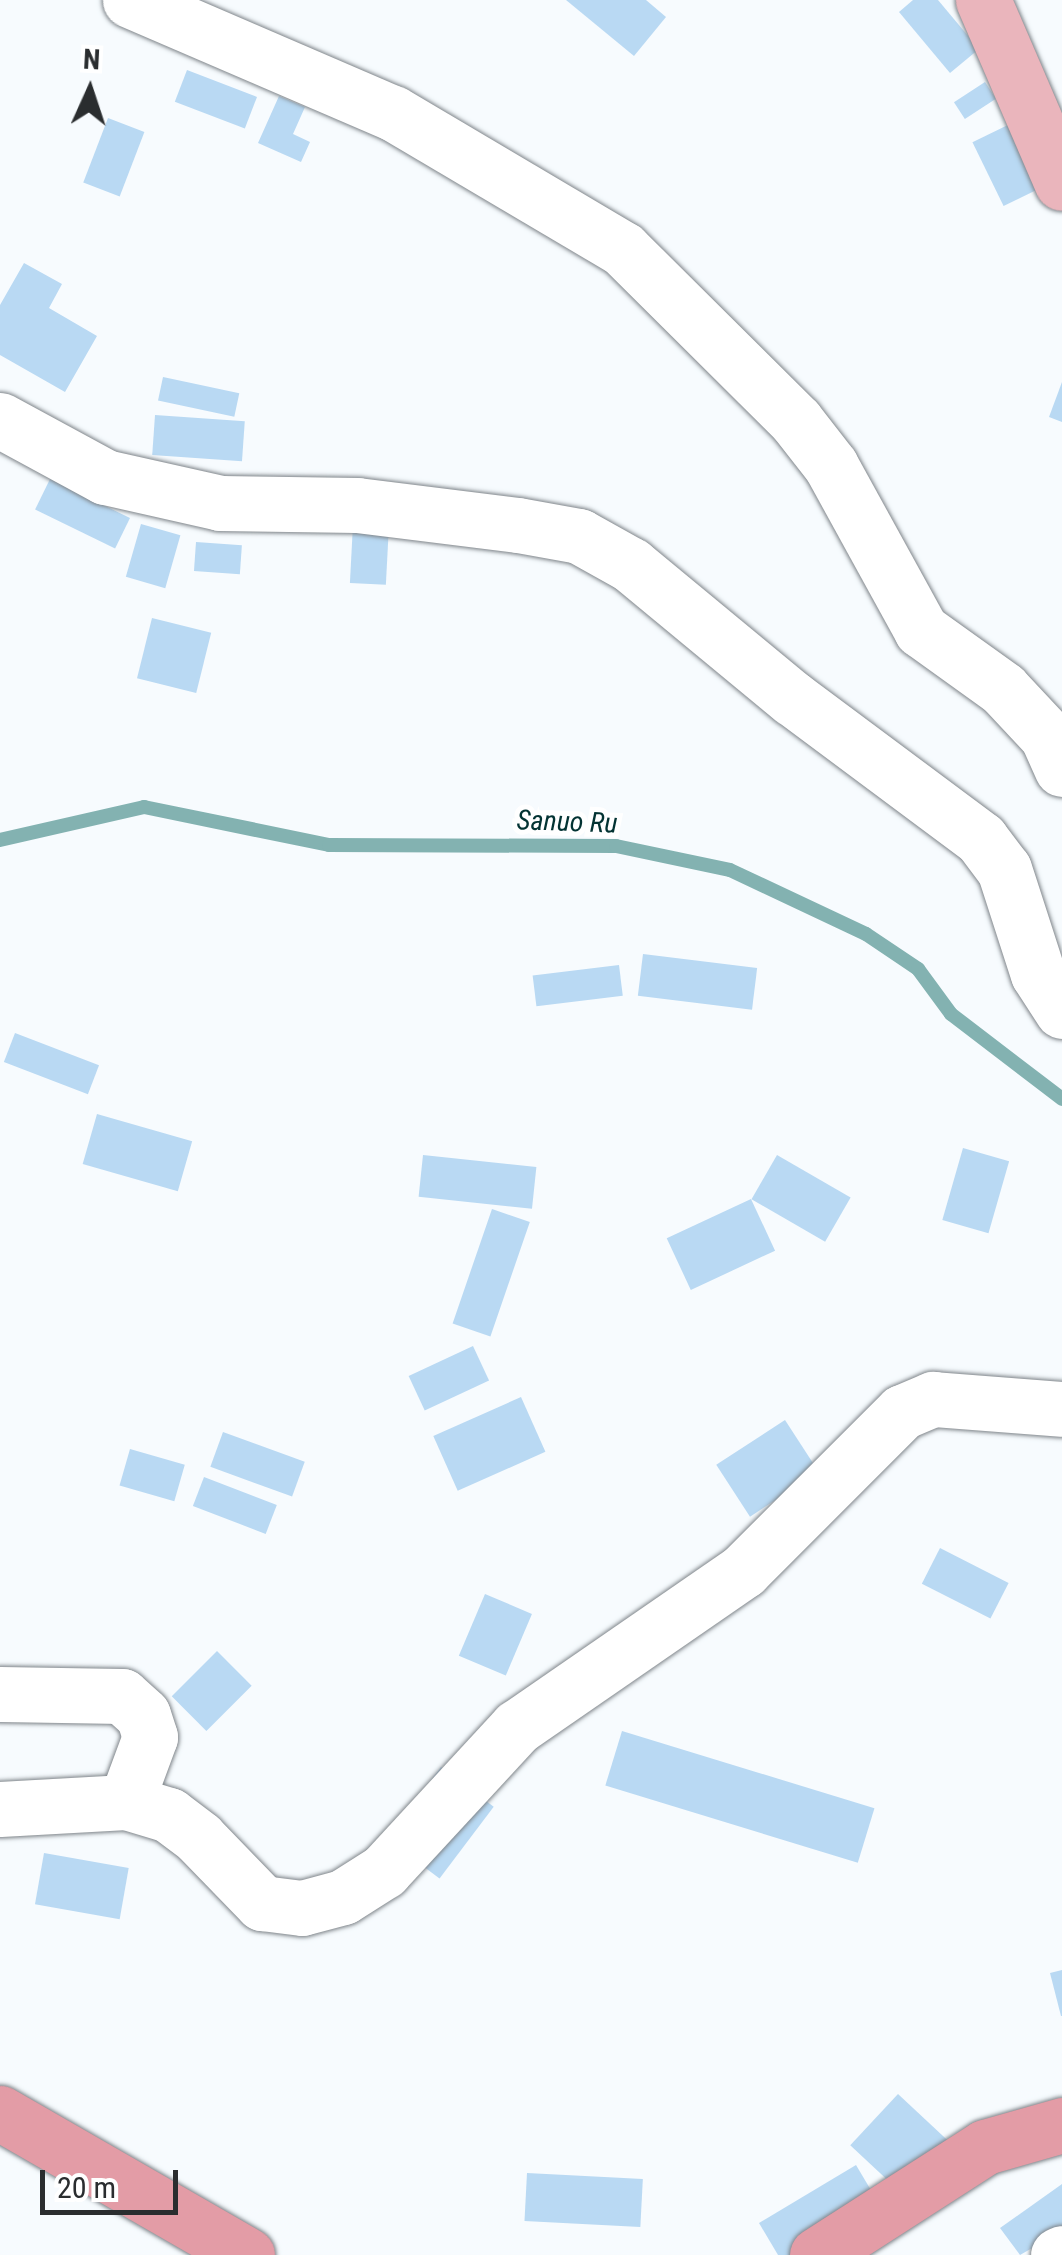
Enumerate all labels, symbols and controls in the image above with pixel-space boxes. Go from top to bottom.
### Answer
north arrow [40,40,140,140]
text: N [82,43,101,76]
water label: Sanuo Ru [516,803,618,841]
scale bar [45,2150,182,2212]
text: 20 m [57,2170,116,2205]

